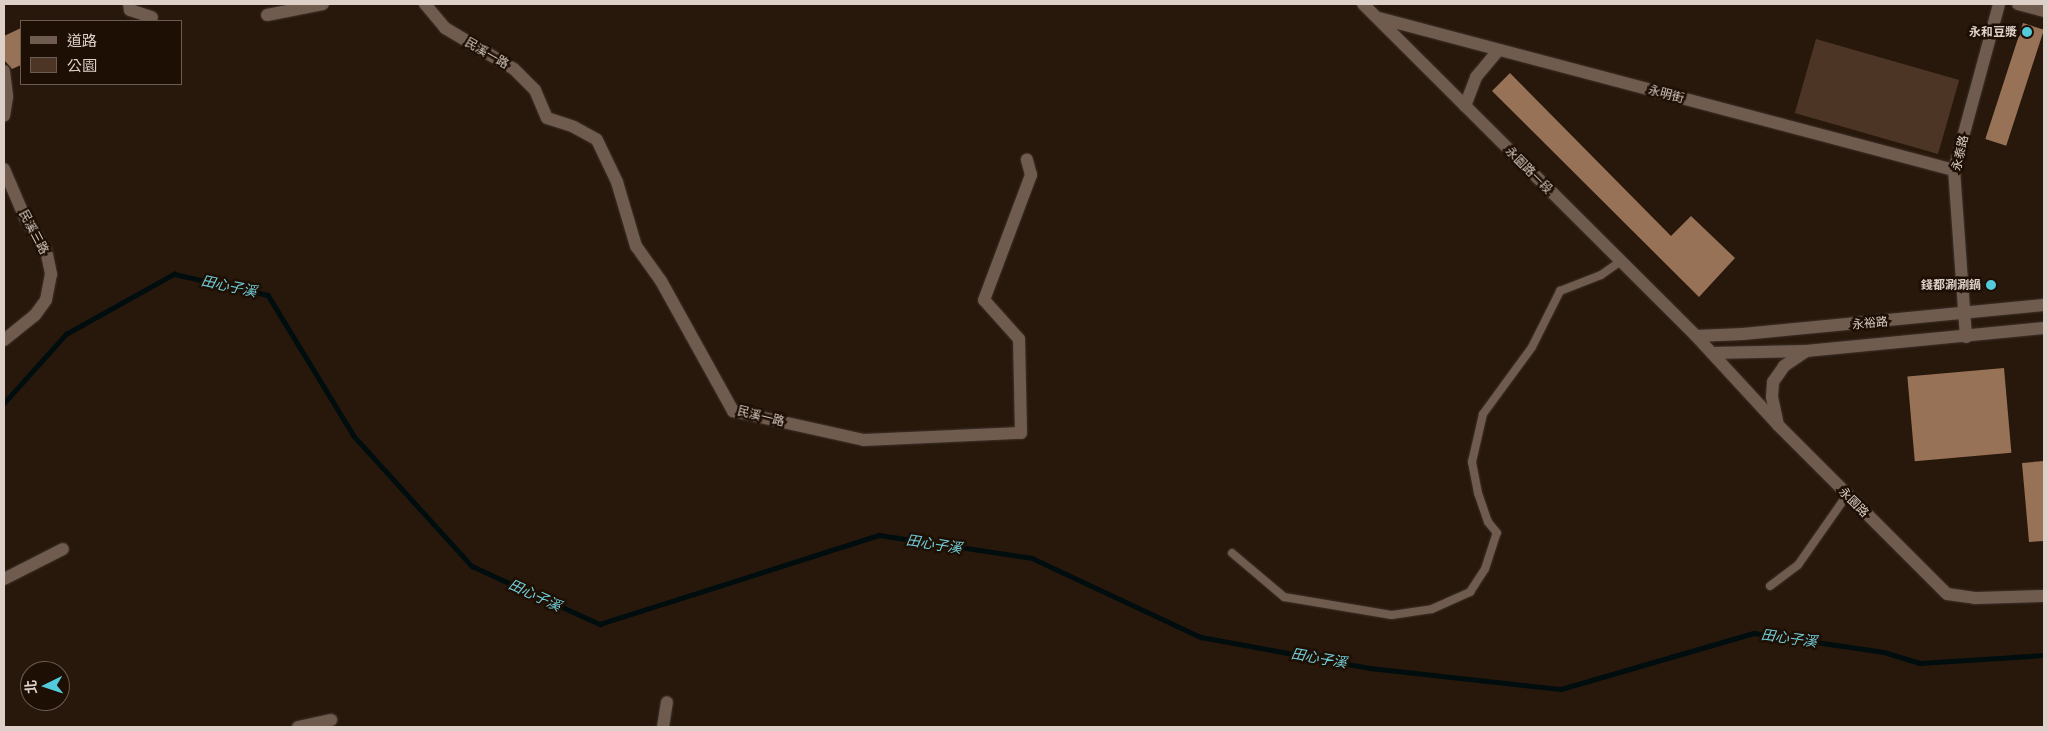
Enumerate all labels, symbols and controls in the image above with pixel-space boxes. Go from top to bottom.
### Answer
legend [20,20,182,85]
place label: 永和豆漿 [1969,25,2017,39]
marker: 永和豆漿 [2021,26,2033,38]
text: 道路 [67,31,97,50]
street label: 民溪一路 [463,35,511,71]
text: 公園 [67,56,97,75]
street label: 永明街 [1647,82,1685,106]
street label: 永泰路 [1949,134,1971,172]
street label: 永園路一段 [1503,144,1555,196]
street label: 民溪三路 [16,207,52,257]
water label: 田心子溪 [200,272,258,300]
place label: 錢都涮涮鍋 [1921,278,1981,292]
marker: 錢都涮涮鍋 [1985,279,1997,291]
street label: 永裕路 [1851,314,1889,332]
street label: 民溪一路 [736,403,786,429]
street label: 永園路 [1836,484,1872,520]
water label: 田心子溪 [905,531,963,557]
water label: 田心子溪 [506,576,564,614]
water label: 田心子溪 [1760,626,1818,650]
water label: 田心子溪 [1290,645,1348,671]
north arrow [20,661,70,711]
text: 北 [22,679,41,695]

